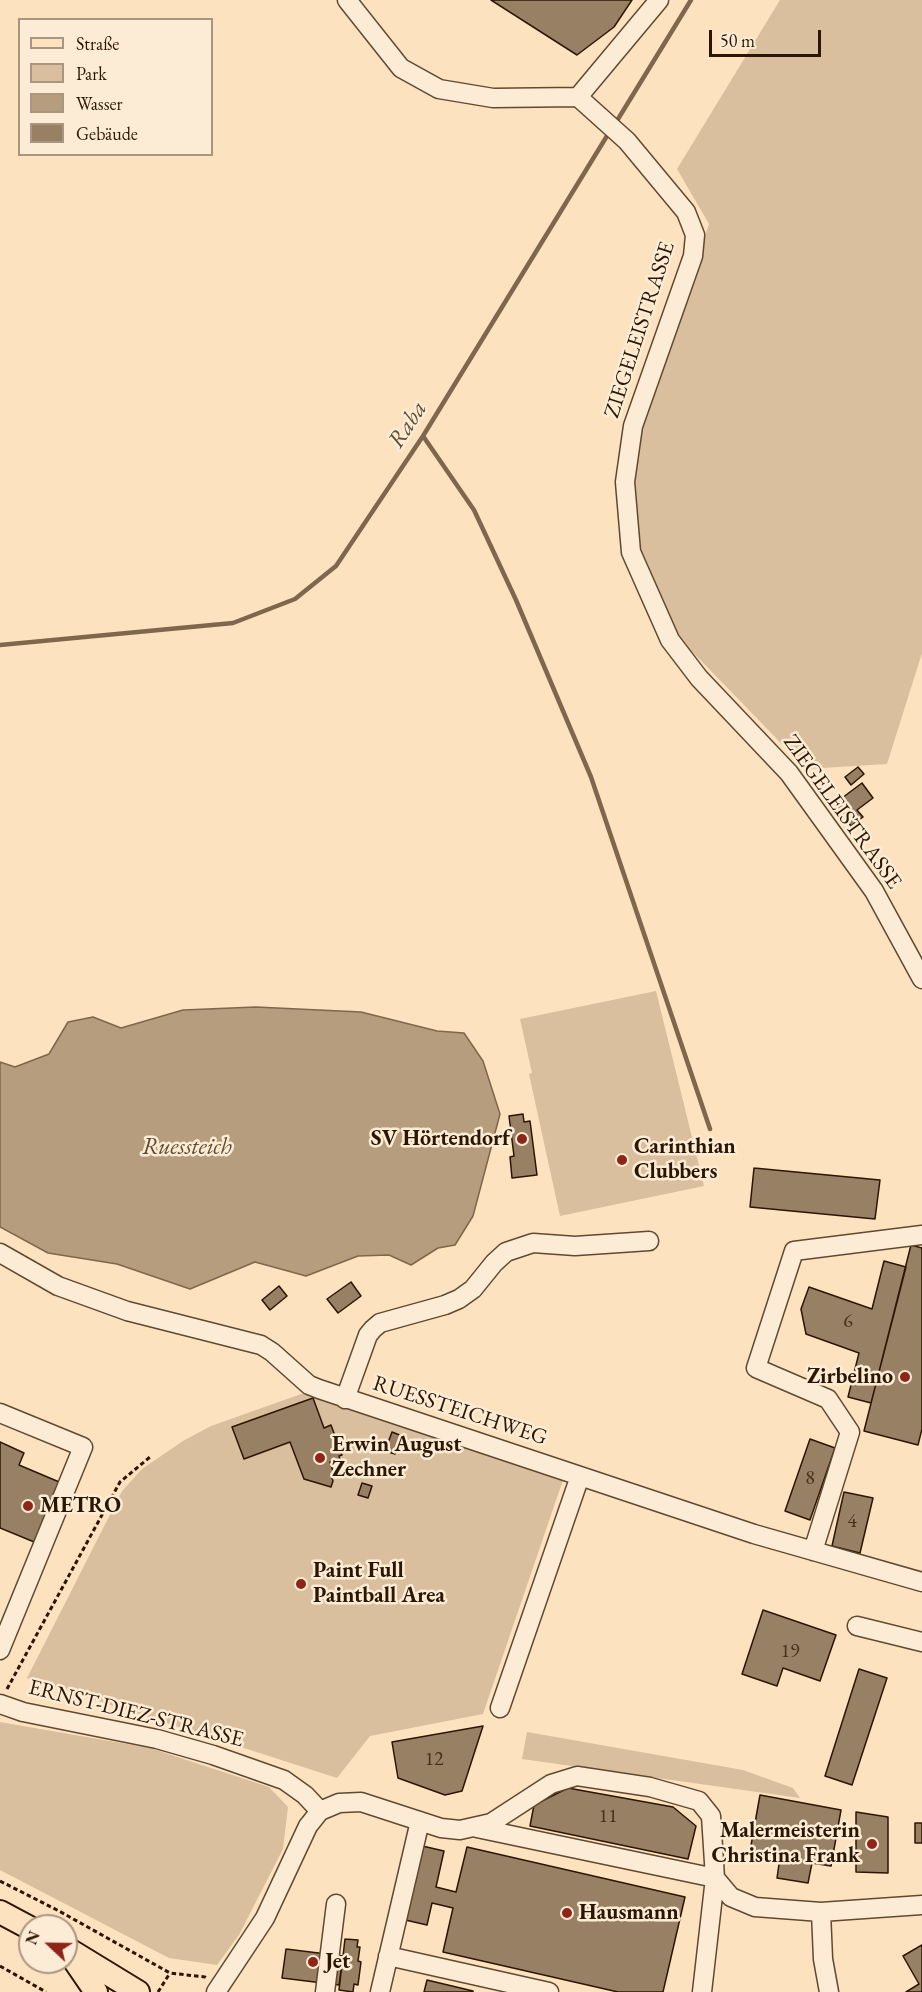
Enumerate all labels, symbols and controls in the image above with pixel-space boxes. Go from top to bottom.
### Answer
legend [18,18,213,156]
scale bar [712,18,824,56]
text: 50 m [720,29,755,52]
text: Straße [76,32,119,55]
text: Park [76,62,107,85]
text: Wasser [76,92,123,115]
text: Gebäude [76,122,138,145]
street label: ZIEGELEISTRASSE [599,238,681,422]
water label: Raba [382,396,434,454]
street label: ZIEGELEISTRASSE [777,730,907,894]
place label: SV Hörtendorf [371,1126,510,1152]
marker: SV Hörtendorf [515,1132,529,1146]
water label: Ruessteich [142,1133,232,1161]
place label: Carinthian Clubbers [634,1134,736,1186]
marker: Carinthian Clubbers [615,1153,629,1167]
house number: 6 [843,1310,853,1334]
place label: Zirbelino [807,1364,893,1390]
street label: RUESSTEICHWEG [370,1370,550,1452]
marker: Zirbelino [898,1370,912,1384]
place label: Erwin August Zechner [332,1432,461,1484]
marker: Erwin August Zechner [313,1451,327,1465]
house number: 8 [805,1467,815,1491]
place label: METRO [40,1493,121,1519]
marker: METRO [21,1499,35,1513]
house number: 4 [847,1510,857,1534]
place label: Paint Full Paintball Area [313,1558,445,1610]
marker: Paint Full Paintball Area [294,1577,308,1591]
house number: 19 [780,1640,800,1664]
street label: ERNST-DIEZ-STRASSE [26,1675,246,1753]
house number: 12 [424,1748,444,1772]
house number: 11 [598,1805,618,1829]
place label: Malermeisterin Christina Frank [712,1818,860,1870]
marker: Malermeisterin Christina Frank [865,1837,879,1851]
place label: Hausmann [579,1900,679,1926]
marker: Hausmann [560,1906,574,1920]
north arrow [18,1914,78,1974]
text: N [21,1928,45,1948]
place label: Jet [325,1949,350,1975]
marker: Jet [306,1955,320,1969]

